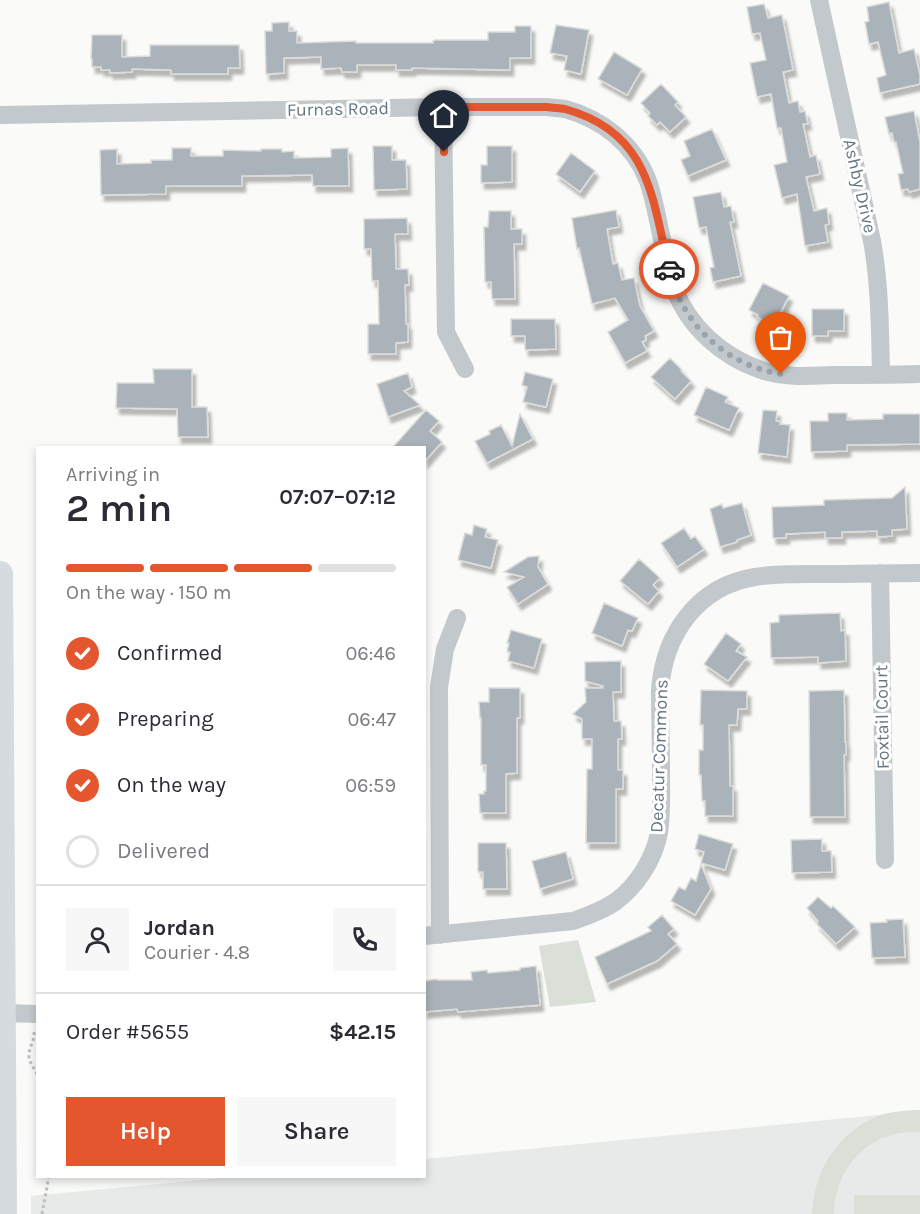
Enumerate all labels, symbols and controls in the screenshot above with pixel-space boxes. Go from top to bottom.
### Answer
pin [418,90,469,152]
street label: Furnas Road [287,97,389,121]
icon: home [427,99,460,132]
street label: Ashby Drive [838,137,882,235]
courier [639,239,699,299]
icon: car [653,253,686,286]
pin [755,312,806,374]
icon: bag [764,321,797,354]
text: Arriving in [66,463,160,486]
text: 07:07–07:12 [279,484,396,510]
text: 2 min [66,485,172,531]
text: On the way · 150 m [66,581,231,604]
icon: check [66,637,99,670]
text: Confirmed [117,640,223,666]
text: 06:46 [345,642,396,665]
street label: Foxtail Court [870,664,894,769]
street label: Decatur Commons [645,679,673,833]
icon: check [66,703,99,736]
text: Preparing [117,706,214,732]
text: 06:47 [348,708,396,731]
icon: check [66,769,99,802]
text: On the way [117,772,226,798]
text: 06:59 [345,774,396,797]
text: Delivered [117,838,210,864]
button: person [66,908,129,971]
button: phone [333,908,396,971]
text: Jordan [144,915,215,941]
text: Courier · 4.8 [144,941,250,964]
text: Order #5655 [66,1019,189,1045]
text: $42.15 [329,1019,396,1045]
button: Help [66,1097,225,1166]
button: Share [237,1097,396,1166]

